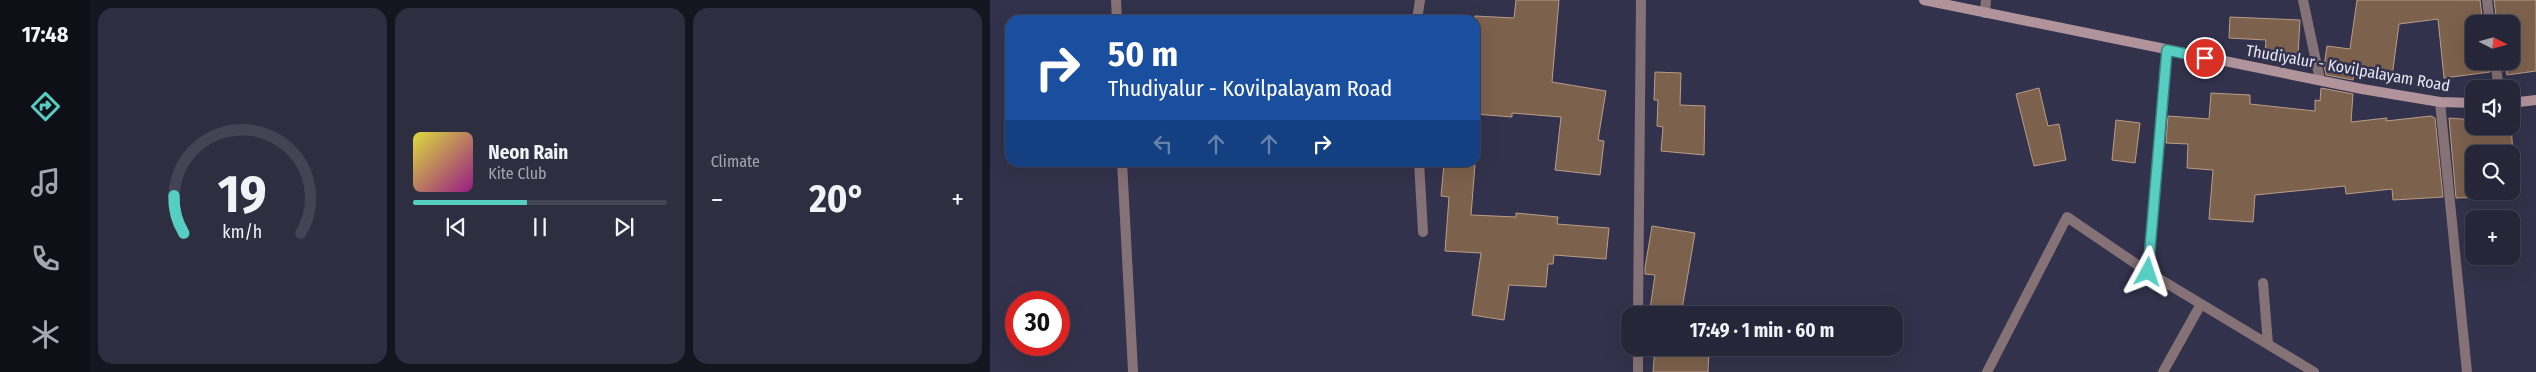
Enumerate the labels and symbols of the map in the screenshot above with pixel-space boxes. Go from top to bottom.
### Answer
north arrow [2465,15,2520,70]
pin [2184,37,2226,79]
street label: Thudiyalur - Kovilpalayam Road [2245,41,2451,95]
position arrow [2121,245,2173,297]
speed limit sign: 30 [1005,291,1070,356]

